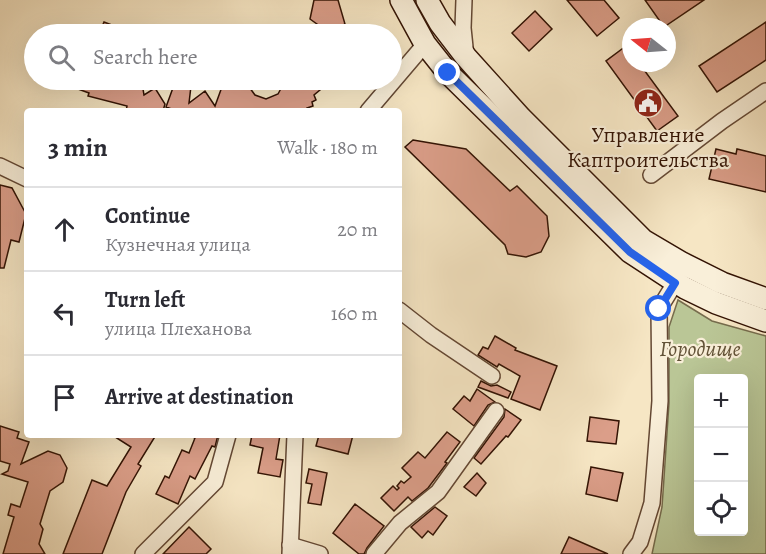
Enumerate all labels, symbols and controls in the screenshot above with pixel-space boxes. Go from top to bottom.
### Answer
north arrow [622,18,676,72]
search box [24,24,402,90]
icon: search [45,41,78,74]
text: Search here [93,42,198,72]
route end [434,59,460,85]
public building icon: Управление Каптроительства [632,87,664,119]
place label: Управление Каптроительства [567,120,730,175]
text: 3 min [48,130,108,165]
text: Walk · 180 m [277,134,378,161]
text: Continue [105,201,190,231]
icon: ahead [48,213,81,246]
text: 20 m [337,216,378,243]
text: Кузнечная улица [105,231,251,258]
text: Turn left [105,285,185,315]
route start [645,295,671,321]
icon: left [48,297,81,330]
text: 160 m [331,300,378,327]
text: улица Плеханова [105,315,252,342]
park label: Городище [659,334,741,364]
map controls [694,374,748,536]
button: + [694,374,748,428]
icon: arrive [48,381,81,414]
text: Arrive at destination [105,382,294,412]
button: − [694,428,748,482]
button: locate [694,482,748,536]

